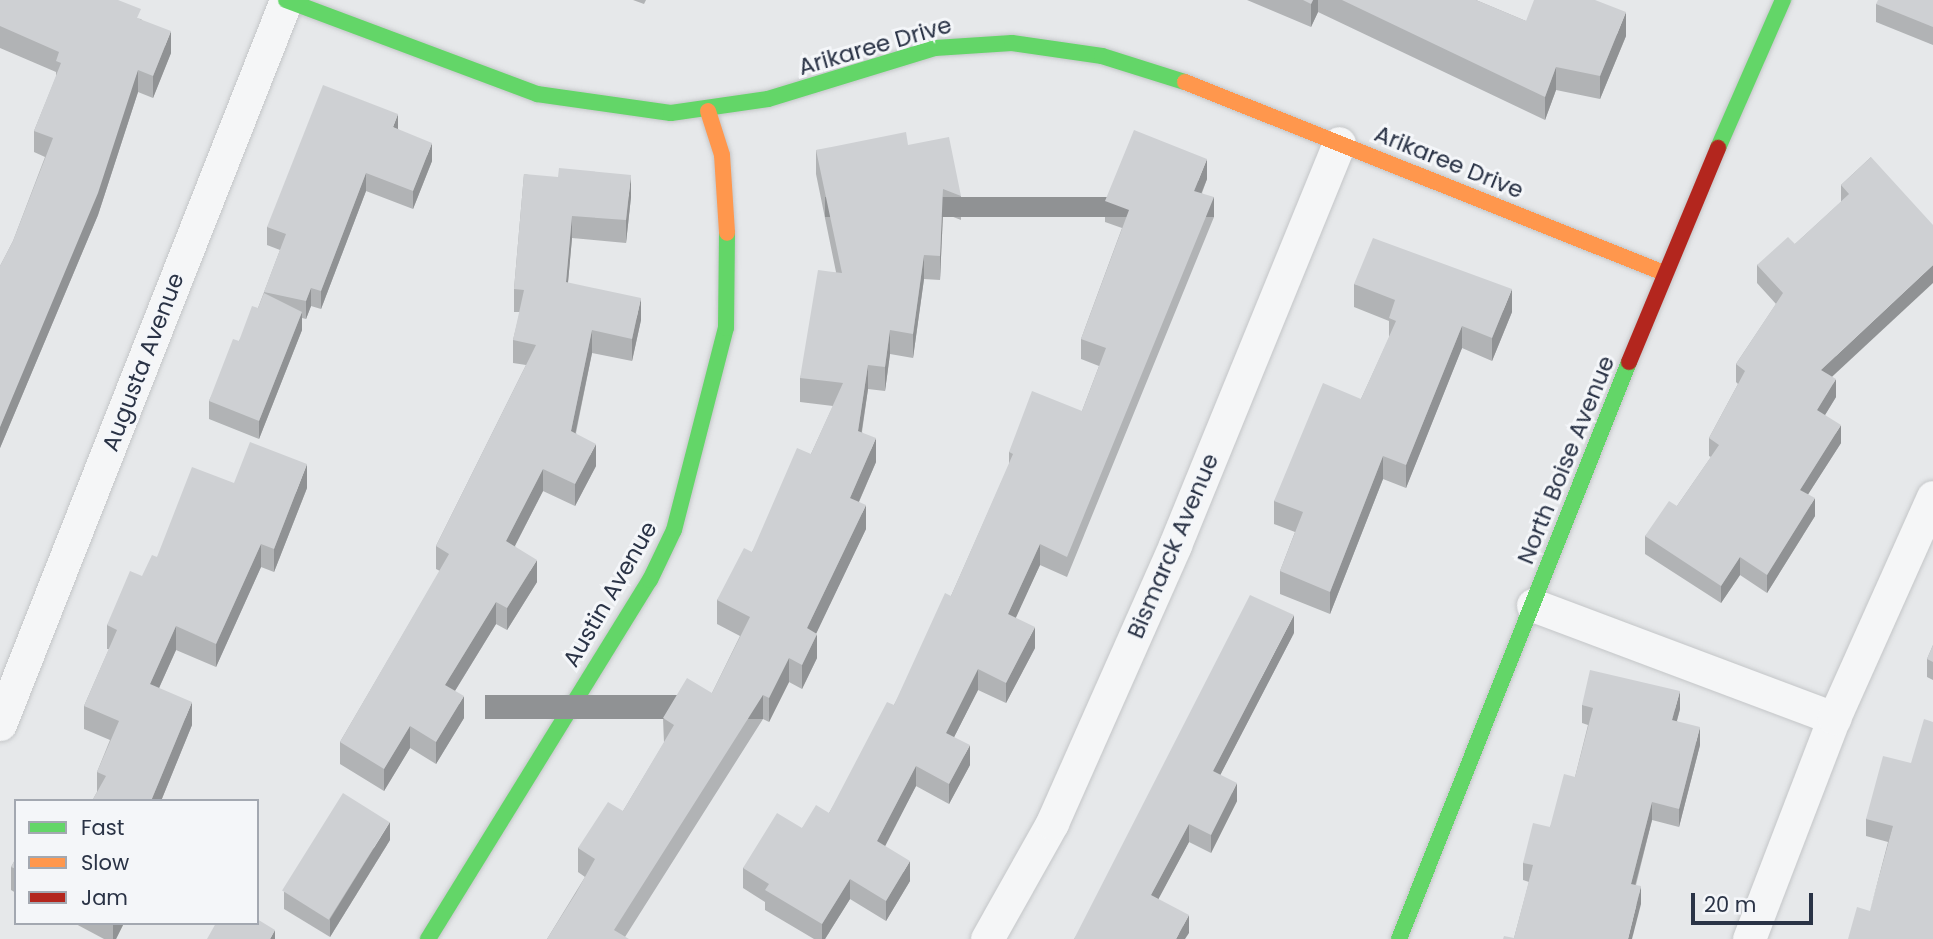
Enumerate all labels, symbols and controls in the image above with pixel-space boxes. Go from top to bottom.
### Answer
street label: Arikaree Drive [795,11,955,81]
street label: Arikaree Drive [1371,120,1527,204]
street label: Augusta Avenue [96,269,190,455]
street label: North Boise Avenue [1512,352,1620,568]
street label: Bismarck Avenue [1122,450,1224,642]
street label: Austin Avenue [557,516,663,672]
legend [14,799,259,925]
text: Fast [81,813,124,842]
text: Slow [81,848,129,877]
scale bar [1695,880,1818,924]
text: Jam [81,883,128,912]
text: 20 m [1704,890,1757,919]

